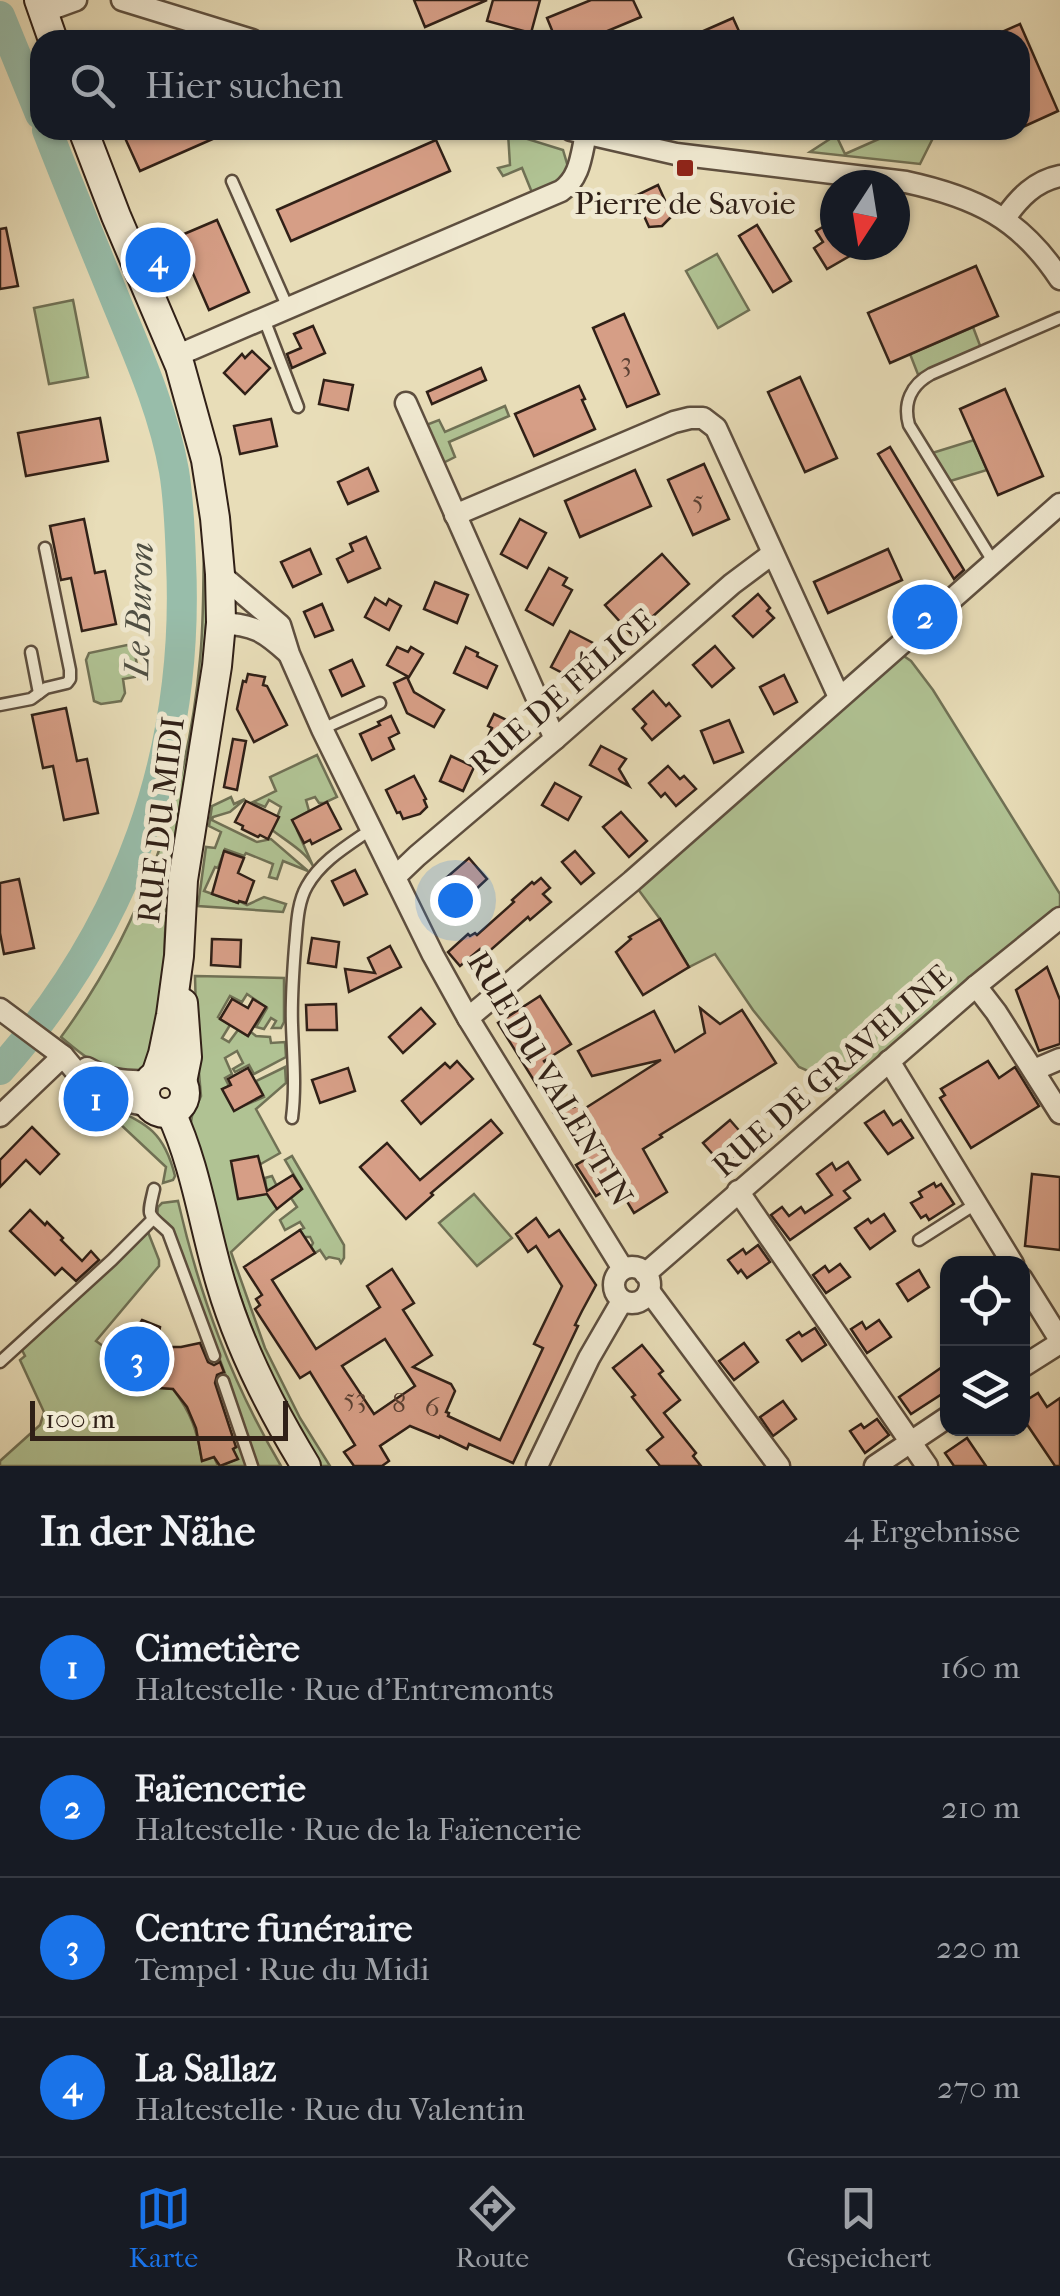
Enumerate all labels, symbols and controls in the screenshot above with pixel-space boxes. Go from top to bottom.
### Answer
search box [30,30,1030,140]
icon: search [65,58,120,113]
text: Hier suchen [145,63,343,108]
marker: Pierre de Savoie [674,157,696,179]
north arrow [820,170,910,260]
place label: Pierre de Savoie [574,185,796,222]
pin: 4 [126,222,190,298]
house number: 3 [620,345,632,378]
house number: 5 [692,483,704,516]
water label: Le Buron [116,541,162,682]
pin: 2 [892,580,958,654]
street label: RUE DE FÉLICE [463,602,663,782]
street label: RUE DU MIDI [130,715,192,925]
your location [430,875,481,926]
street label: RUE DU VALENTIN [459,945,641,1213]
street label: RUE DE GRAVELINE [705,957,959,1185]
pin: 1 [64,1062,128,1136]
map controls [940,1256,1030,1436]
button: locate [940,1256,1030,1346]
pin: 3 [104,1322,170,1396]
button: layers [940,1346,1030,1436]
house number: 53 [343,1381,367,1414]
house number: 8 [392,1386,406,1419]
house number: 6 [424,1390,440,1423]
scale bar [30,1396,288,1440]
text: 100 m [45,1402,115,1435]
text: In der Nähe [40,1507,255,1556]
text: 4 Ergebnisse [844,1513,1020,1550]
text: Cimetière [135,1626,300,1671]
text: 1 [67,1649,78,1686]
text: 160 m [940,1649,1020,1686]
text: Haltestelle · Rue d'Entremonts [135,1671,554,1708]
text: Faïencerie [135,1766,306,1811]
text: 2 [64,1789,81,1826]
text: 210 m [941,1789,1020,1826]
text: Haltestelle · Rue de la Faïencerie [135,1811,581,1848]
text: Centre funéraire [135,1906,412,1951]
text: 3 [66,1929,79,1966]
text: 220 m [936,1929,1020,1966]
text: Tempel · Rue du Midi [135,1951,429,1988]
text: La Sallaz [135,2046,276,2091]
text: 4 [63,2069,82,2106]
text: 270 m [937,2069,1020,2106]
text: Haltestelle · Rue du Valentin [135,2091,525,2128]
tab: Karte [129,2181,198,2274]
tab: Route [456,2181,529,2274]
tab: Gespeichert [786,2181,931,2274]

